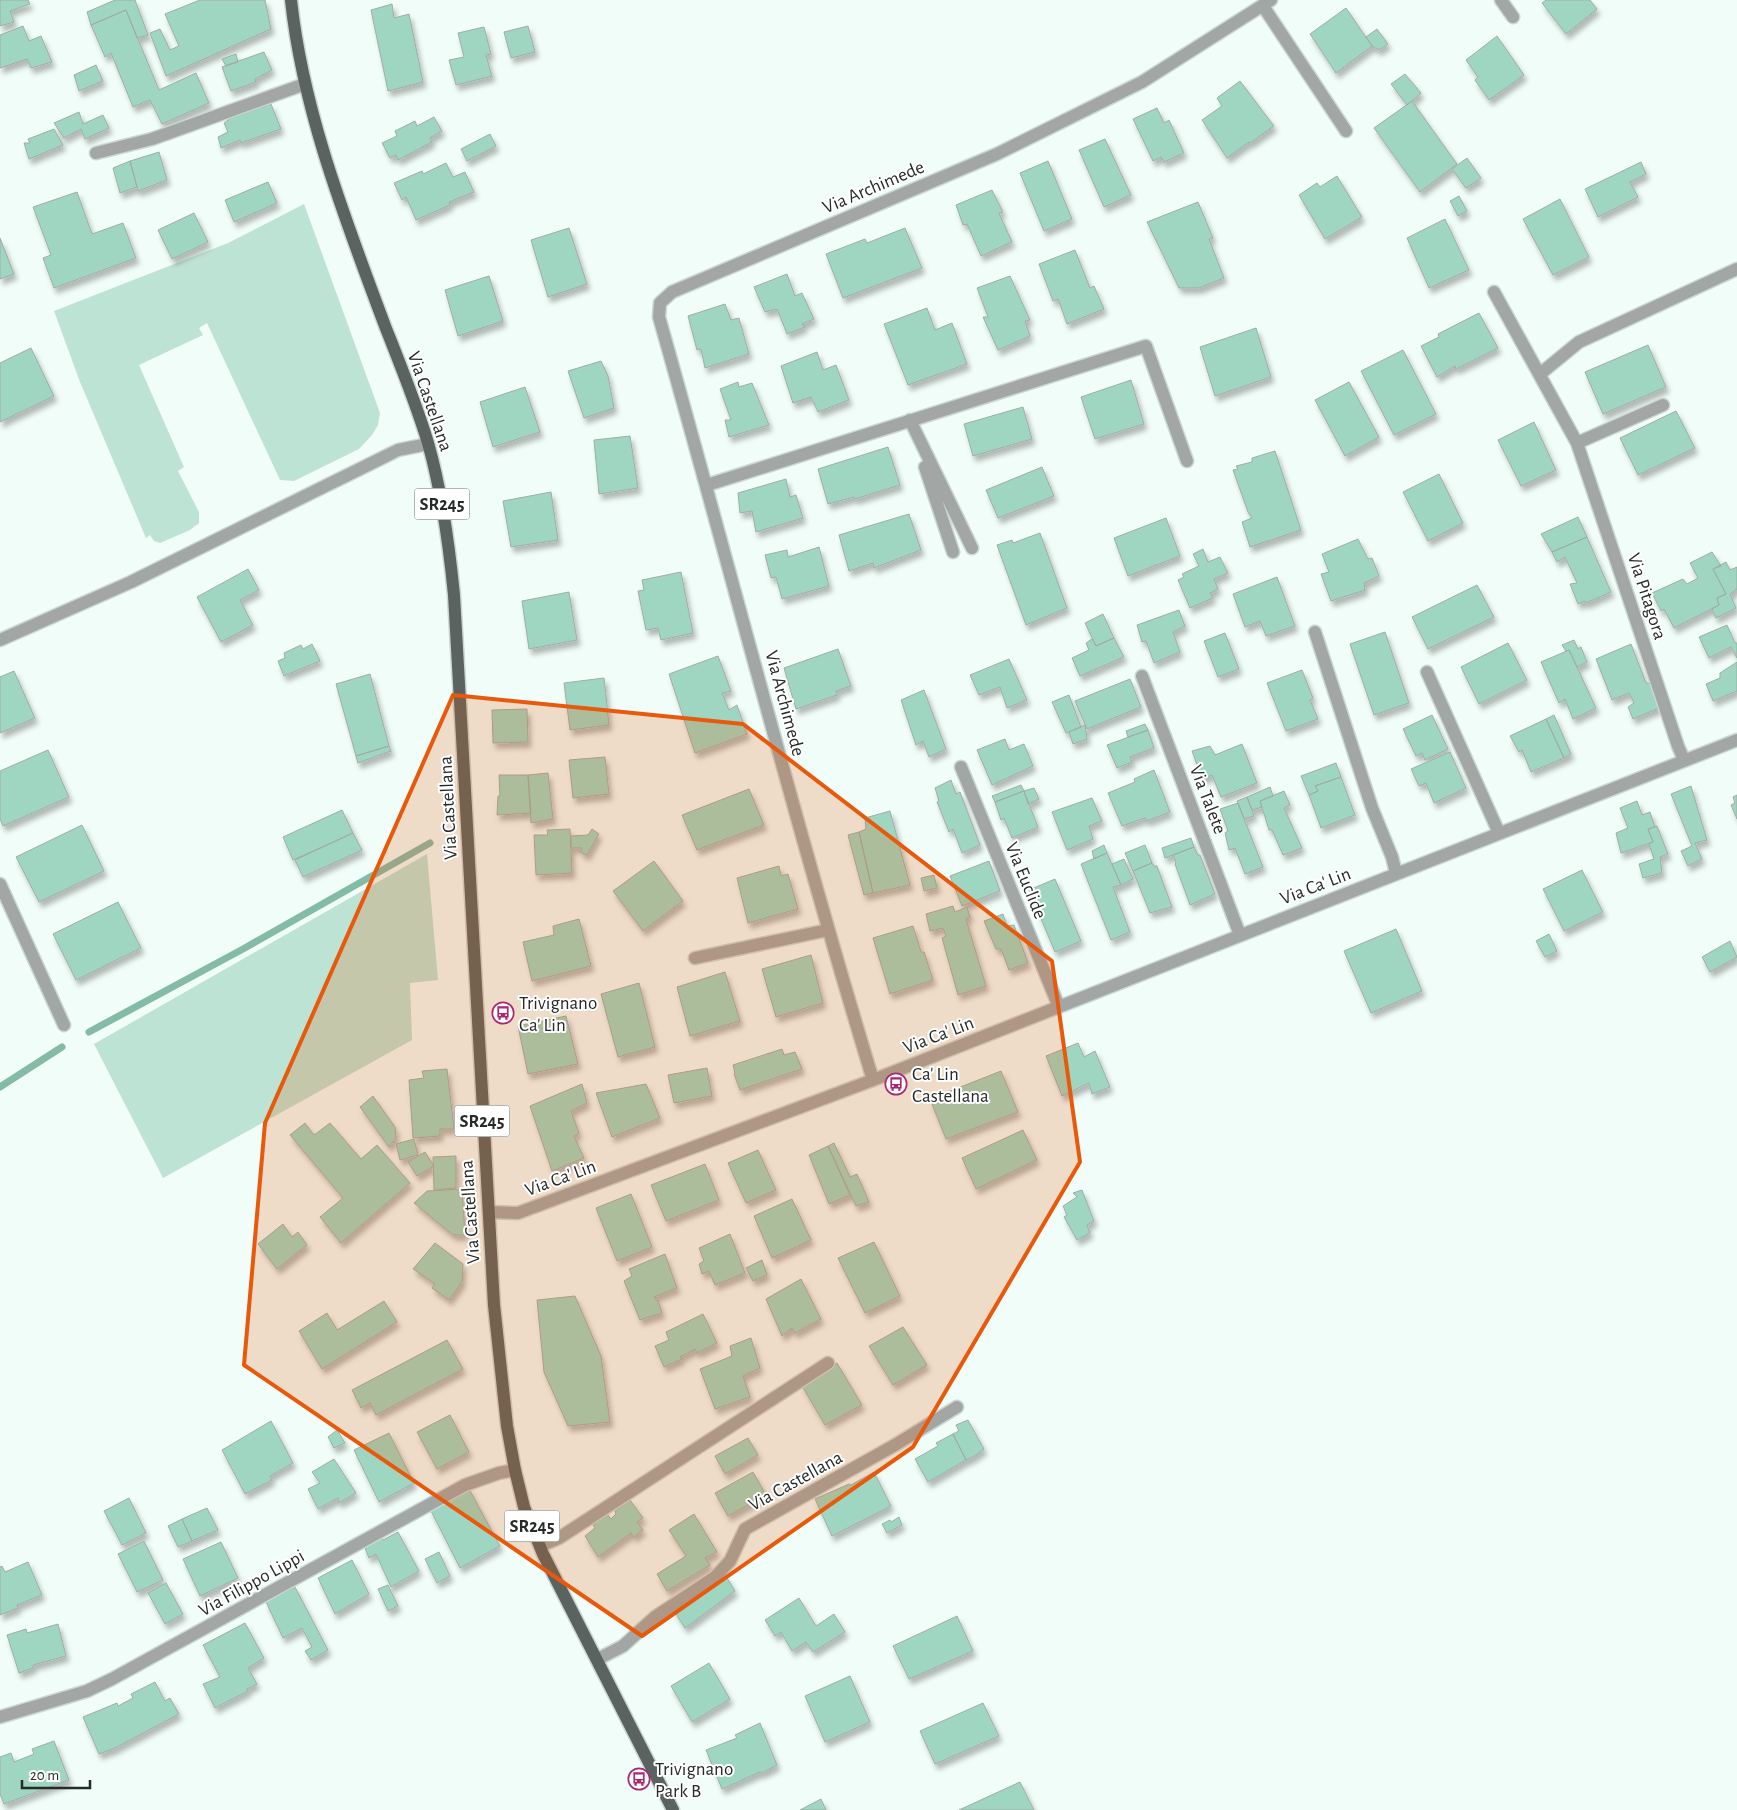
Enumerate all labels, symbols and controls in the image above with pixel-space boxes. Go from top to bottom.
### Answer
street label: Via Archimede [820,157,927,217]
street label: Via Castellana [404,349,456,454]
road number: SR245 [414,488,470,520]
street label: Via Pitagora [1624,551,1670,642]
street label: Via Archimede [761,649,808,758]
street label: Via Castellana [436,755,461,860]
street label: Via Talete [1186,762,1229,837]
street label: Via Euclide [1002,840,1050,922]
street label: Via Ca' Lin [1278,864,1353,909]
place label: Trivignano Ca' Lin [519,994,597,1035]
bus stop icon: Trivignano Ca' Lin [491,1001,515,1025]
street label: Via Ca' Lin [901,1013,976,1058]
place label: Ca' Lin Castellana [912,1065,989,1106]
bus stop icon: Ca' Lin Castellana [884,1072,908,1096]
road number: SR245 [454,1106,510,1136]
street label: Via Ca' Lin [522,1157,599,1200]
street label: Via Castellana [457,1159,484,1264]
street label: Via Castellana [746,1448,846,1515]
road number: SR245 [504,1510,560,1542]
street label: Via Filippo Lippi [196,1546,308,1620]
scale bar [22,1758,90,1790]
place label: Trivignano Park B [655,1760,733,1801]
bus stop icon: Trivignano Park B [627,1767,651,1791]
text: 20 m [30,1768,59,1783]

